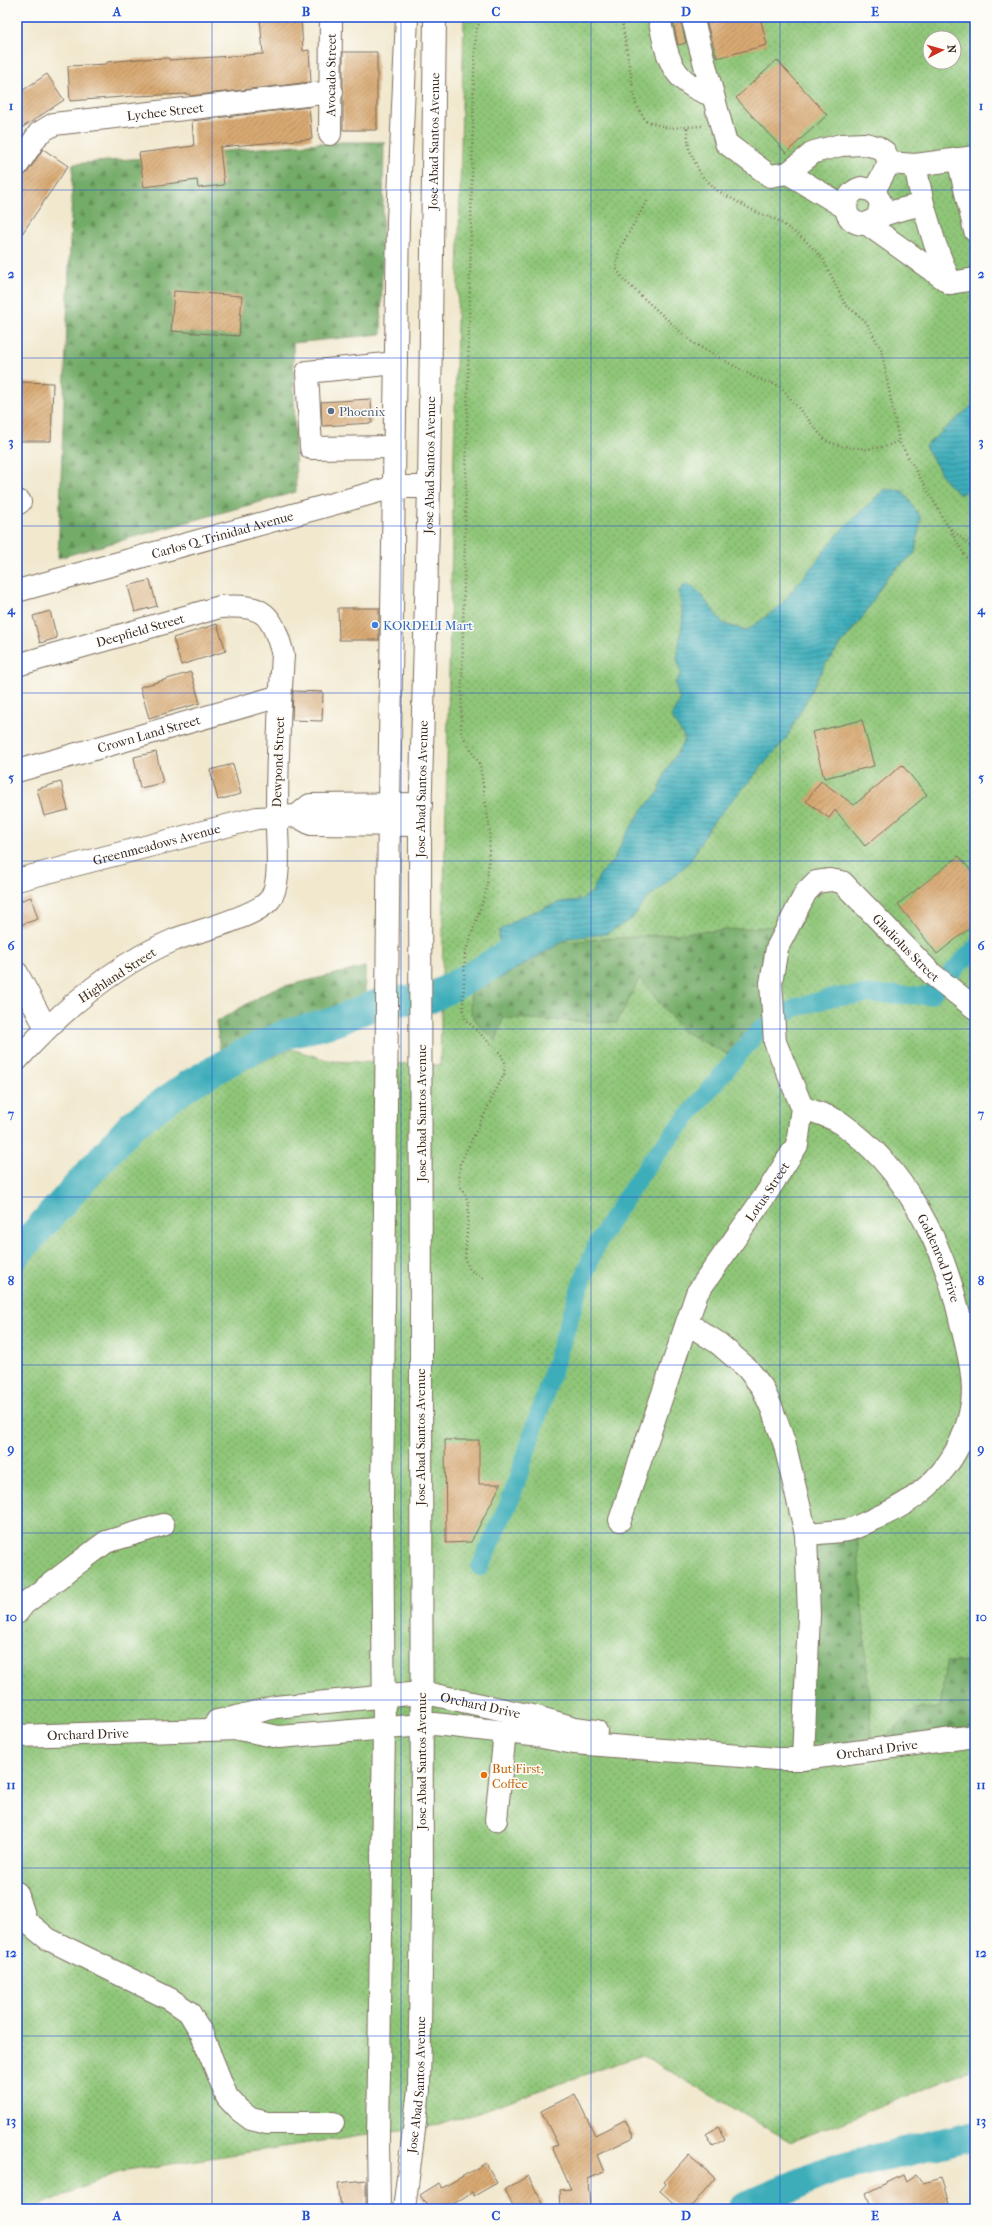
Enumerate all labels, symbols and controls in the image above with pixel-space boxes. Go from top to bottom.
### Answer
text: A [112,4,122,19]
text: B [302,4,311,19]
text: C [492,4,501,19]
text: D [681,4,691,19]
text: E [871,4,879,19]
north arrow [922,30,962,70]
street label: Avocado Street [323,33,338,118]
text: N [945,44,958,54]
street label: Jose Abad Santos Avenue [425,72,442,211]
text: 1 [9,98,14,113]
text: 1 [979,98,984,113]
street label: Lychee Street [126,99,205,123]
text: 2 [8,266,15,281]
text: 2 [978,266,985,281]
street label: Jose Abad Santos Avenue [420,396,438,535]
place label: Phoenix [339,404,385,419]
marker: Phoenix [326,406,336,416]
text: 3 [8,434,14,450]
text: 3 [978,434,984,450]
street label: Carlos Q. Trinidad Avenue [150,508,295,561]
text: 4 [6,602,16,618]
text: 4 [976,602,986,618]
street label: Deepfield Street [94,610,186,650]
place label: KORDELI Mart [383,618,473,633]
marker: KORDELI Mart [370,620,380,630]
street label: Crown Land Street [96,712,202,755]
street label: Dewpond Street [269,716,287,808]
street label: Jose Abad Santos Avenue [412,720,430,859]
text: 5 [8,770,14,785]
text: 5 [978,770,984,785]
street label: Greenmeadows Avenue [91,820,222,868]
street label: Gladiolus Street [870,911,943,985]
text: 6 [7,938,15,953]
text: 6 [977,938,985,953]
street label: Highland Street [75,944,159,1006]
street label: Jose Abad Santos Avenue [414,1044,429,1183]
text: 7 [7,1106,15,1121]
text: 7 [977,1106,985,1121]
street label: Lotus Street [742,1159,792,1224]
street label: Goldenrod Drive [915,1211,963,1304]
text: 8 [8,1273,15,1288]
text: 8 [978,1273,985,1288]
street label: Jose Abad Santos Avenue [413,1368,428,1507]
text: 9 [7,1441,15,1457]
text: 9 [977,1441,985,1457]
text: 10 [5,1609,17,1624]
text: 10 [975,1609,987,1624]
street label: Orchard Drive [439,1689,523,1721]
street label: Jose Abad Santos Avenue [414,1692,429,1831]
street label: Orchard Drive [47,1725,130,1743]
street label: Orchard Drive [835,1736,919,1762]
place label: But First, Coffee [492,1761,544,1791]
marker: But First, Coffee [479,1770,489,1780]
text: 11 [6,1777,16,1792]
text: 11 [976,1777,986,1792]
text: 12 [5,1945,17,1960]
text: 12 [975,1945,987,1960]
street label: Jose Abad Santos Avenue [403,2016,428,2155]
text: 13 [6,2113,16,2129]
text: 13 [976,2113,986,2129]
text: A [112,2208,122,2223]
text: B [302,2208,311,2223]
text: C [492,2208,501,2223]
text: D [681,2208,691,2223]
text: E [871,2208,879,2223]

